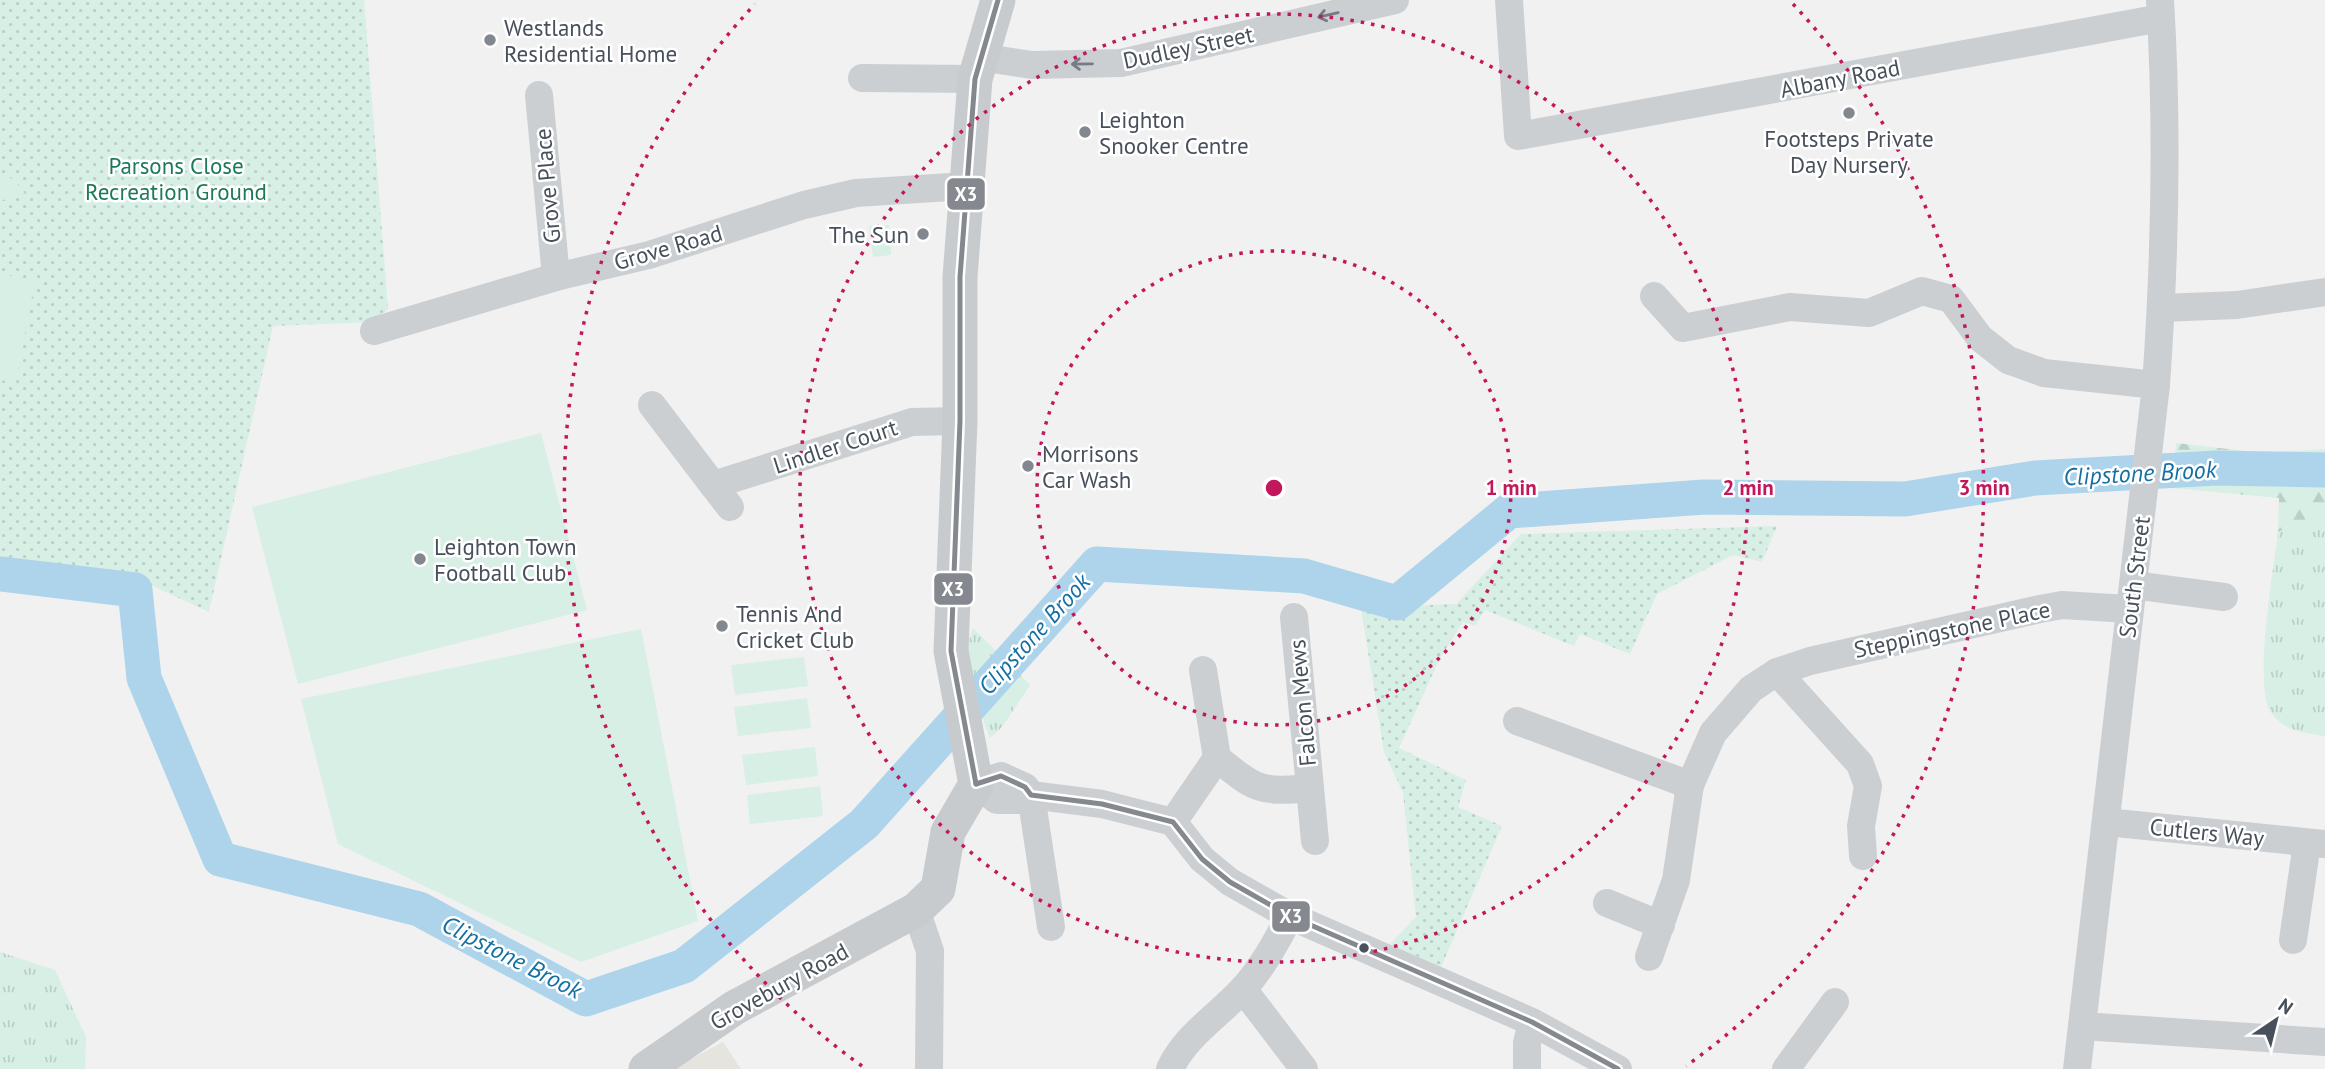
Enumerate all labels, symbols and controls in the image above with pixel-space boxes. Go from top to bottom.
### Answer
one-way arrow [1317,9,1340,23]
place label: Westlands Residential Home [504,13,677,68]
street label: Dudley Street [1120,19,1256,75]
marker: Westlands Residential Home [482,32,498,48]
street label: Albany Road [1778,52,1902,104]
one-way arrow [1070,57,1093,70]
place label: Leighton Snooker Centre [1099,105,1249,160]
marker: Footsteps Private Day Nursery [1841,105,1857,121]
marker: Leighton Snooker Centre [1077,124,1093,140]
place label: Footsteps Private Day Nursery [1764,124,1934,179]
street label: Grove Place [528,127,566,245]
park label: Parsons Close Recreation Ground [85,151,267,206]
line badge: X3 [946,177,986,211]
text: X3 [955,182,977,206]
street label: Grove Road [611,218,725,276]
place label: The Sun [829,220,909,249]
marker: The Sun [915,226,931,242]
street label: Lindler Court [769,412,901,480]
place label: Morrisons Car Wash [1042,439,1139,494]
water label: Clipstone Brook [2063,453,2218,492]
marker: Morrisons Car Wash [1020,458,1036,474]
text: 1 min [1485,474,1537,501]
text: 2 min [1722,474,1774,501]
text: 3 min [1958,474,2010,501]
centre of rings [1262,476,1286,500]
street label: South Street [2112,514,2156,639]
place label: Leighton Town Football Club [434,532,577,587]
marker: Leighton Town Football Club [412,551,428,567]
water label: Clipstone Brook [971,566,1097,701]
line badge: X3 [933,572,974,606]
text: X3 [942,577,964,601]
street label: Steppingstone Place [1851,594,2053,664]
place label: Tennis And Cricket Club [736,599,854,654]
marker: Tennis And Cricket Club [714,618,730,634]
street label: Falcon Mews [1282,638,1322,768]
street label: Cutlers Way [2148,812,2266,852]
line badge: X3 [1271,900,1311,933]
text: X3 [1280,904,1302,928]
water label: Clipstone Brook [437,908,588,1006]
street label: Grovebury Road [705,936,853,1036]
unlabelled marker [1357,941,1371,955]
north arrow [2241,985,2311,1055]
text: N [2274,993,2298,1019]

